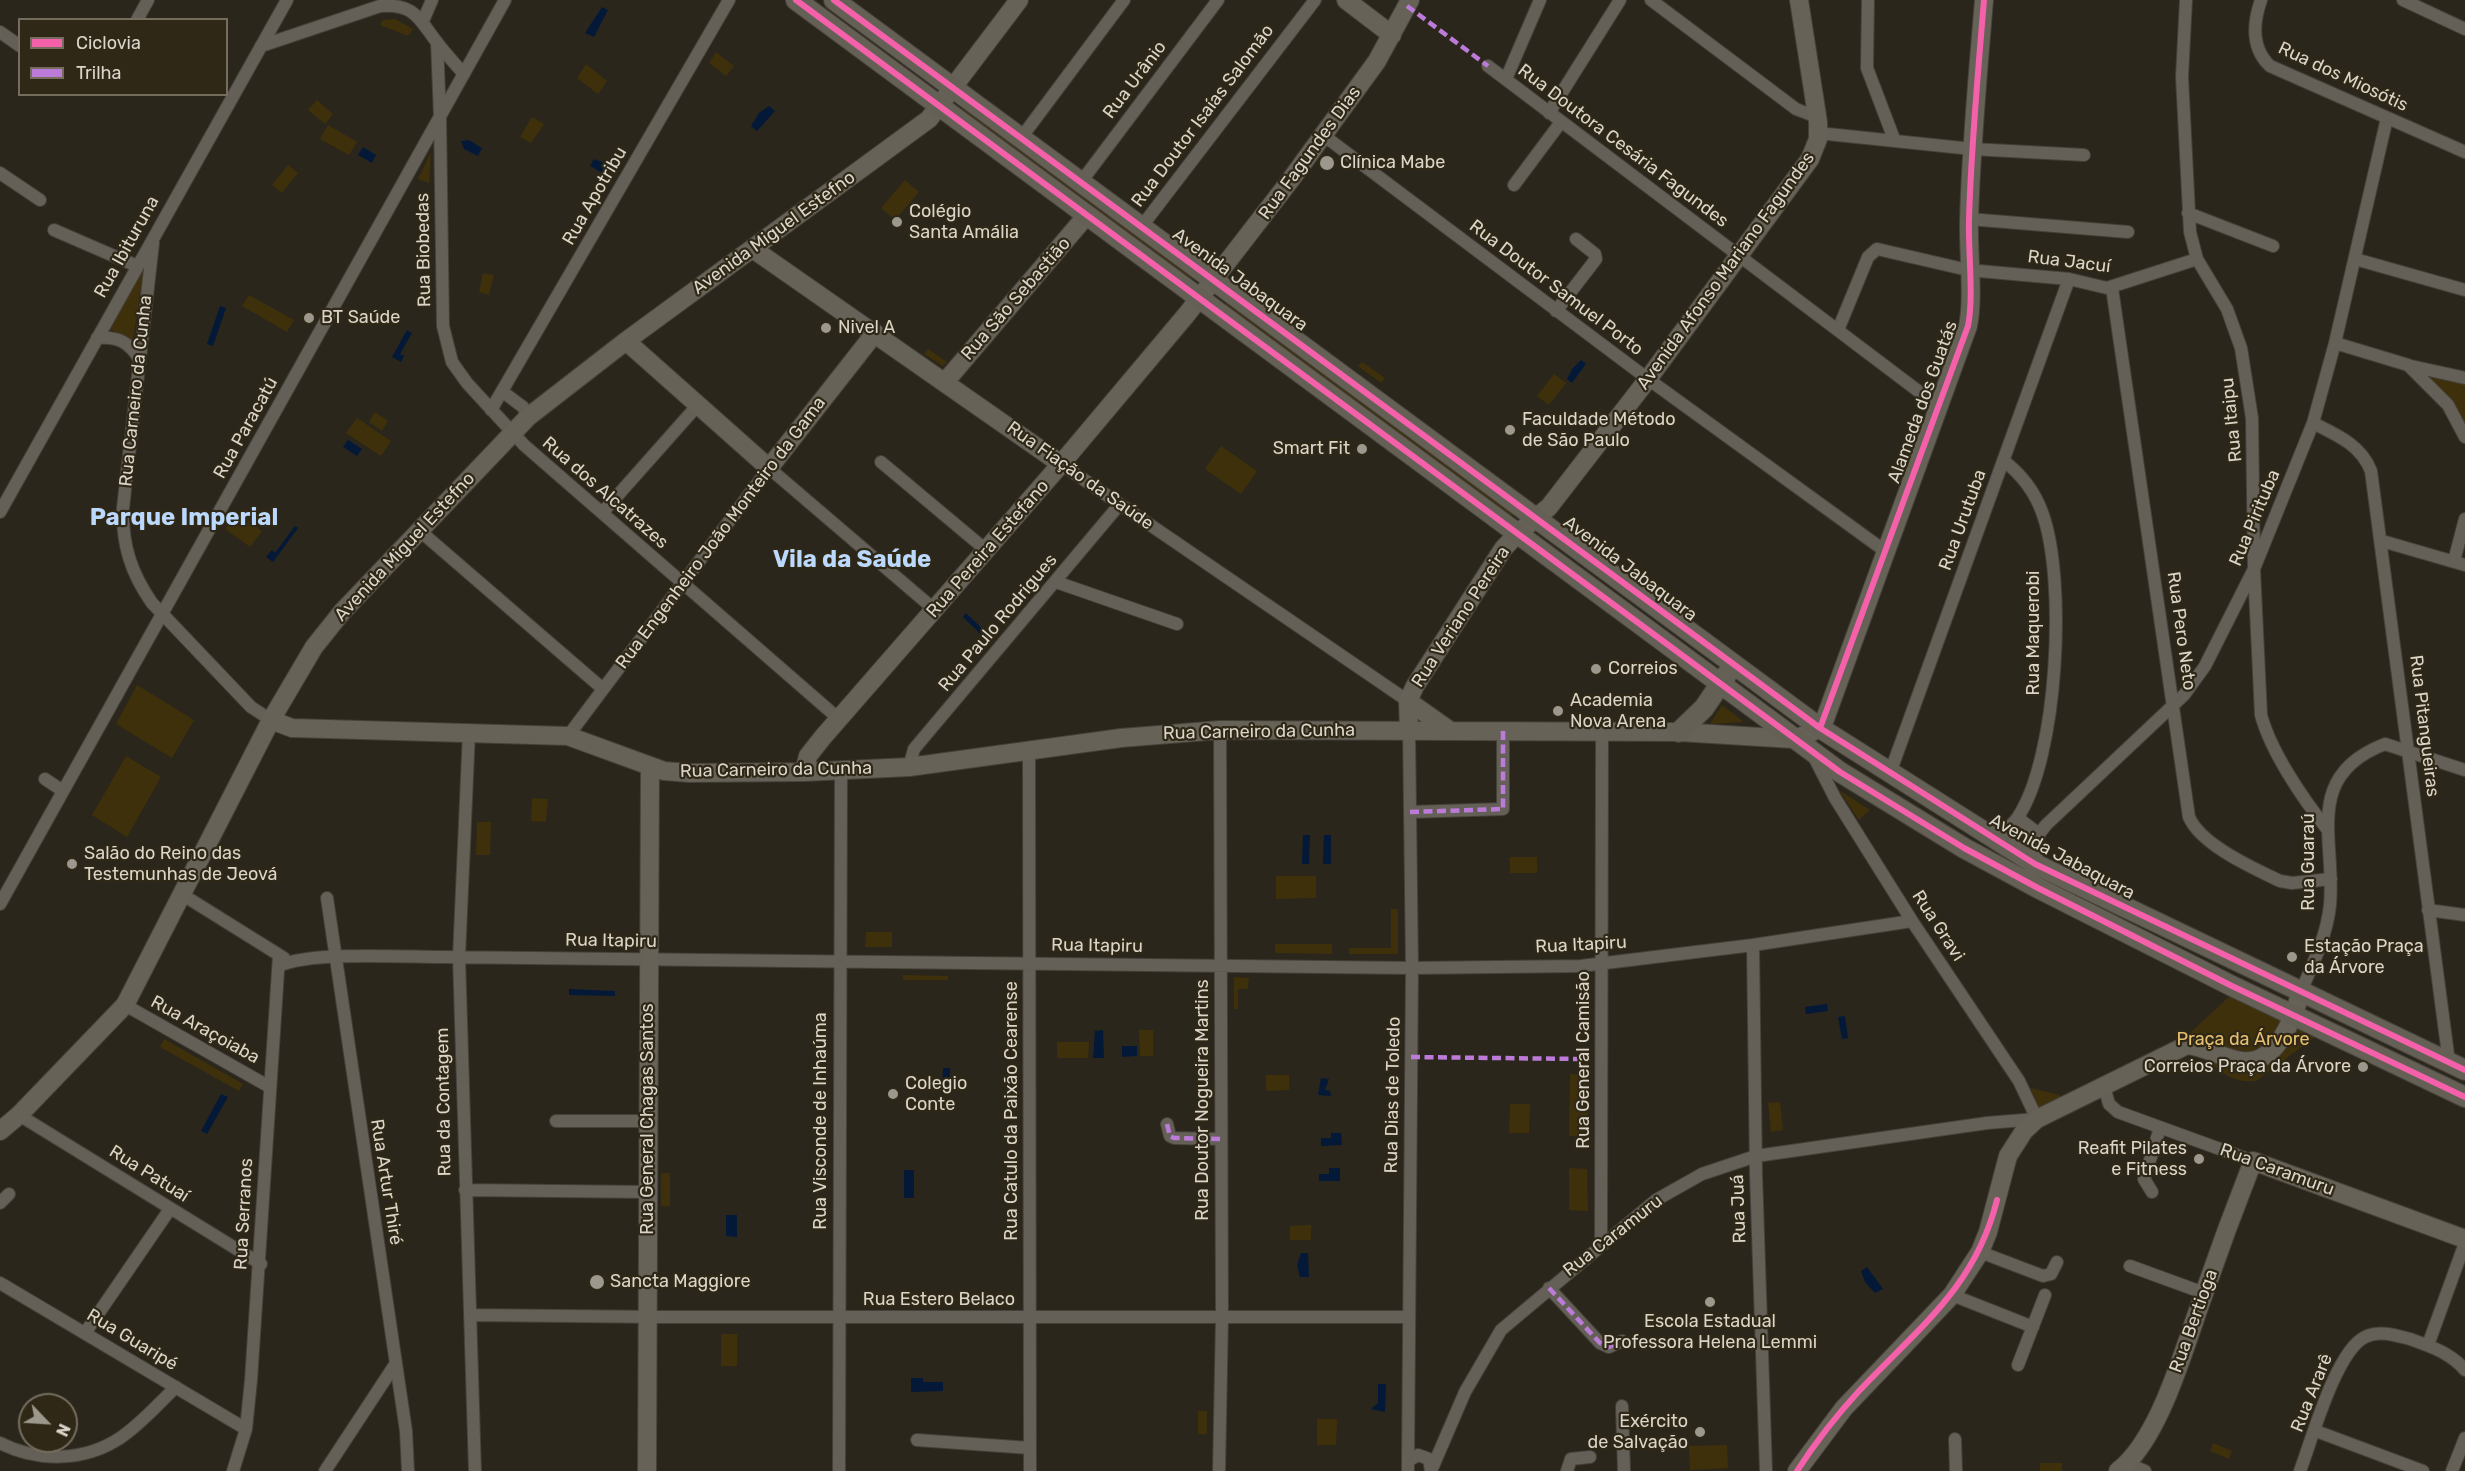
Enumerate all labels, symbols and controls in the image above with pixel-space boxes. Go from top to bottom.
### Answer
legend [18,18,228,96]
street label: Rua Doutor Isaías Salomão [1127,20,1279,212]
text: Ciclovia [76,32,141,54]
street label: Rua Urânio [1099,37,1171,123]
street label: Rua dos Miosótis [2275,38,2411,116]
street label: Rua Doutora Cesária Fagundes [1513,60,1733,232]
text: Trilha [76,62,121,84]
street label: Rua Fagundes Dias [1254,82,1366,224]
street label: Rua Apotribu [558,143,632,249]
street label: Avenida Afonso Mariano Fagundes [1632,148,1820,394]
place label: Clínica Mabe [1340,152,1445,174]
marker: Clínica Mabe [1318,154,1336,172]
street label: Avenida Miguel Estefno [688,167,860,299]
street label: Rua Ibituruna [90,192,164,302]
street label: Rua Biobedas [412,193,436,307]
place label: Colégio Santa Amália [909,201,1019,244]
marker: Colégio Santa Amália [890,215,904,229]
street label: Rua Doutor Samuel Porto [1465,216,1647,360]
street label: Avenida Jabaquara [1168,224,1312,336]
street label: Rua São Sebastião [957,233,1075,365]
street label: Rua Jacuí [2026,246,2112,278]
street label: Rua Carneiro da Cunha [115,294,157,488]
place label: BT Saúde [321,307,400,329]
marker: BT Saúde [302,311,316,325]
place label: Nivel A [838,317,895,339]
street label: Alameda dos Guatás [1884,318,1962,486]
marker: Nivel A [819,321,833,335]
street label: Rua Paracatú [209,374,283,482]
street label: Rua Itaipu [2217,377,2247,463]
street label: Rua Engenheiro João Monteiro da Gama [612,393,830,673]
place label: Faculdade Método de São Paulo [1522,409,1676,452]
street label: Rua Fiação da Saúde [1002,417,1158,535]
marker: Faculdade Método de São Paulo [1503,423,1517,437]
street label: Rua dos Alcatrazes [538,432,672,554]
place label: Smart Fit [1273,438,1350,460]
marker: Smart Fit [1355,442,1369,456]
street label: Rua Urutuba [1935,467,1991,573]
street label: Rua Pirituba [2225,467,2285,569]
street label: Avenida Miguel Estefno [330,468,480,626]
street label: Rua Pereira Estefano [922,476,1054,622]
district label: Parque Imperial [90,504,278,532]
street label: Avenida Jabaquara [1559,512,1701,626]
street label: Rua Veriano Pereira [1407,542,1515,692]
district label: Vila da Saúde [773,546,931,574]
street label: Rua Paulo Rodrigues [934,550,1062,696]
street label: Rua Pero Neto [2162,570,2200,692]
street label: Rua Maquerobi [2023,571,2045,695]
street label: Rua Pitangueiras [2405,654,2443,798]
place label: Correios [1608,658,1678,680]
marker: Correios [1589,662,1603,676]
place label: Academia Nova Arena [1570,690,1666,732]
marker: Academia Nova Arena [1551,704,1565,718]
street label: Rua Carneiro da Cunha [1163,720,1355,744]
street label: Rua Carneiro da Cunha [680,758,872,782]
street label: Avenida Jabaquara [1986,810,2138,904]
street label: Rua Guaraú [2298,813,2320,911]
place label: Salão do Reino das Testemunhas de Jeová [84,843,278,886]
marker: Salão do Reino das Testemunhas de Jeová [65,857,79,871]
street label: Rua Gravi [1907,887,1969,965]
street label: Rua Itapiru [565,929,657,953]
street label: Rua Itapiru [1535,932,1627,958]
street label: Rua Itapiru [1051,934,1143,958]
place label: Estação Praça da Árvore [2304,936,2424,978]
marker: Estação Praça da Árvore [2285,950,2299,964]
street label: Rua General Camisão [1573,971,1595,1149]
street label: Rua Doutor Nogueira Martins [1192,979,1214,1221]
street label: Rua Catulo da Paixão Cearense [1001,981,1023,1241]
street label: Rua Araçoiaba [147,991,263,1069]
street label: Rua General Chagas Santos [637,1003,659,1235]
street label: Rua Visconde de Inhaúma [810,1012,832,1230]
street label: Rua Dias de Toledo [1381,1016,1405,1174]
street label: Rua da Contagem [432,1027,456,1177]
park label: Praça da Árvore [2176,1029,2310,1051]
place label: Correios Praça da Árvore [2144,1056,2351,1078]
marker: Correios Praça da Árvore [2356,1060,2370,1074]
place label: Colegio Conte [905,1073,967,1116]
marker: Colegio Conte [886,1087,900,1101]
street label: Rua Artur Thiré [365,1118,407,1246]
place label: Reafit Pilates e Fitness [2078,1138,2187,1180]
street label: Rua Caramuru [2217,1139,2337,1201]
street label: Rua Patuaí [105,1141,193,1207]
marker: Reafit Pilates e Fitness [2192,1152,2206,1166]
street label: Rua Serranos [230,1157,258,1271]
street label: Rua Juá [1727,1174,1751,1244]
street label: Rua Caramuru [1559,1191,1667,1281]
street label: Rua Bertioga [2165,1266,2223,1376]
place label: Sancta Maggiore [610,1271,751,1293]
marker: Sancta Maggiore [588,1273,606,1291]
street label: Rua Estero Belaco [863,1289,1015,1311]
marker: Escola Estadual Professora Helena Lemmi [1703,1295,1717,1309]
street label: Rua Guaripé [83,1304,181,1376]
place label: Escola Estadual Professora Helena Lemmi [1603,1311,1817,1354]
street label: Rua Ararê [2287,1351,2337,1435]
north arrow [18,1393,78,1453]
place label: Exército de Salvação [1588,1411,1688,1454]
text: N [52,1421,74,1439]
marker: Exército de Salvação [1693,1425,1707,1439]

